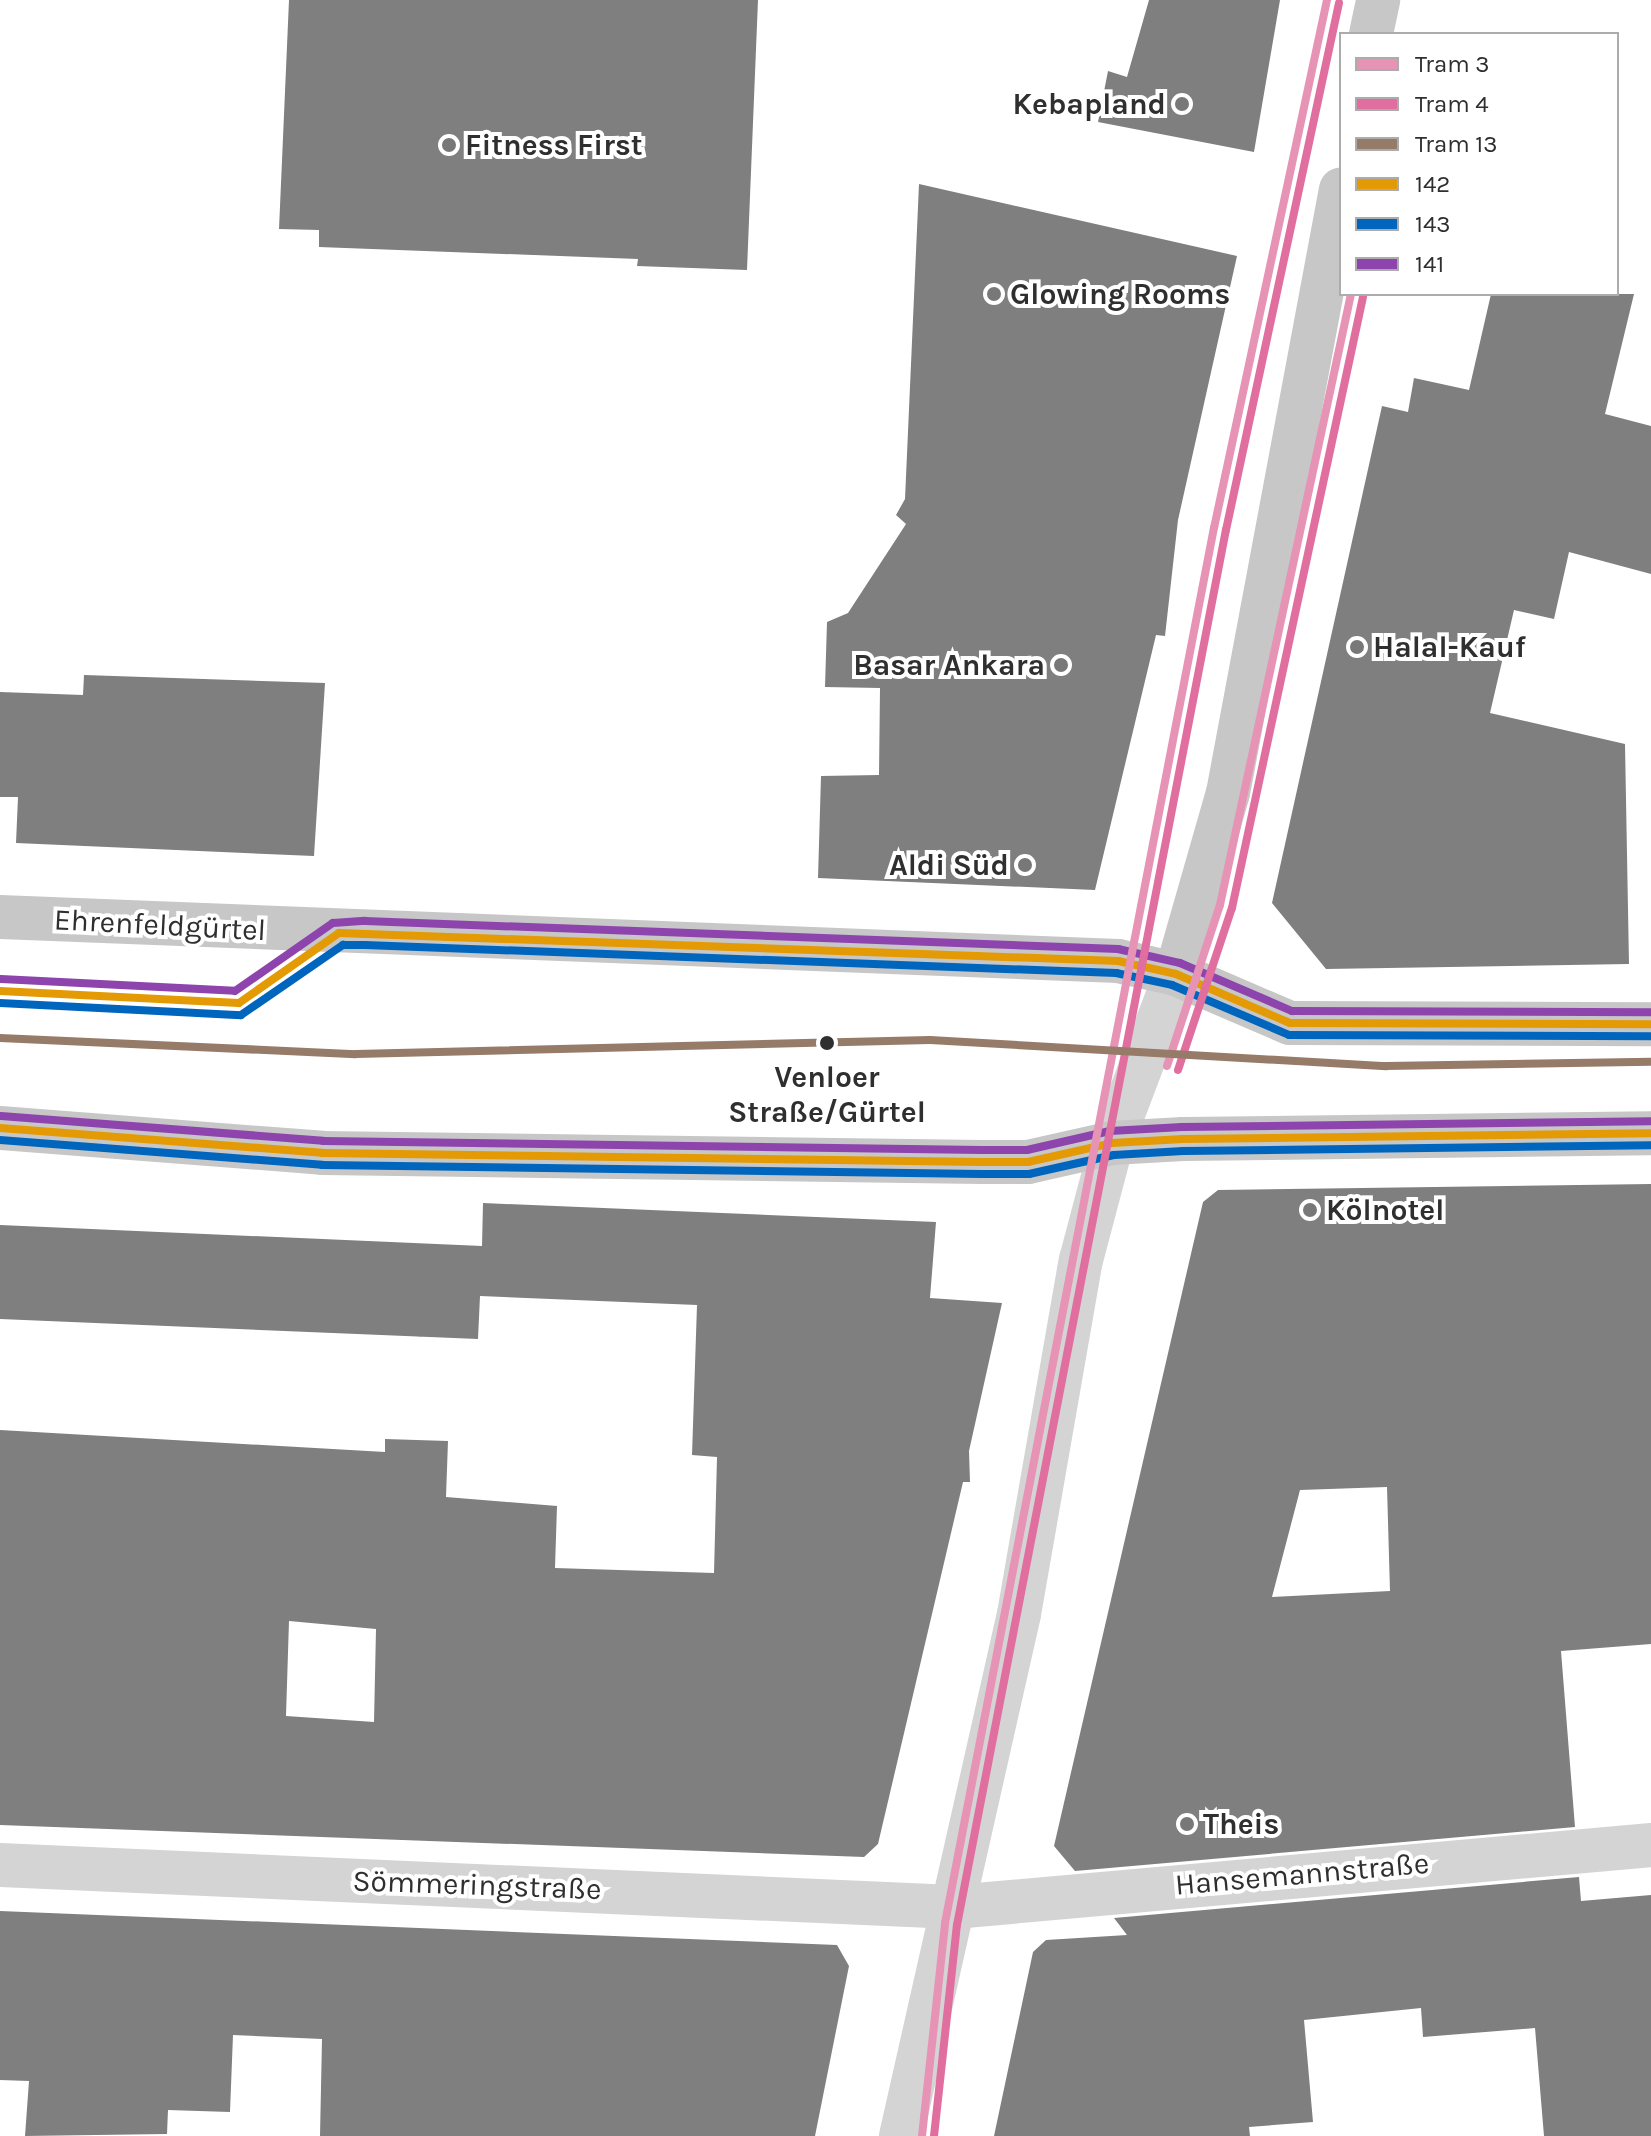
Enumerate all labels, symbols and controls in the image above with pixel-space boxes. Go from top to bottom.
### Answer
legend [1339,32,1619,296]
text: Tram 3 [1415,50,1489,78]
place label: Kebapland [1012,86,1166,122]
text: Tram 4 [1415,90,1489,118]
marker: Kebapland [1173,95,1191,113]
place label: Fitness First [465,127,643,163]
text: Tram 13 [1415,130,1497,158]
marker: Fitness First [440,136,458,154]
text: 142 [1415,170,1450,198]
text: 143 [1415,210,1451,238]
text: 141 [1415,250,1444,278]
place label: Glowing Rooms [1010,276,1230,312]
marker: Glowing Rooms [985,285,1003,303]
place label: Halal-Kauf [1373,629,1526,665]
marker: Halal-Kauf [1348,638,1366,656]
place label: Basar Ankara [853,647,1045,683]
marker: Basar Ankara [1052,656,1070,674]
place label: Aldi Süd [889,847,1009,883]
marker: Aldi Süd [1016,856,1034,874]
street label: Ehrenfeldgürtel [53,901,267,949]
marker: Venloer Straße/Gürtel [815,1031,839,1055]
place label: Venloer Straße/Gürtel [728,1059,926,1130]
place label: Kölnotel [1326,1192,1444,1228]
marker: Kölnotel [1301,1201,1319,1219]
place label: Theis [1203,1806,1279,1842]
marker: Theis [1178,1815,1196,1833]
street label: Hansemannstraße [1173,1845,1431,1903]
street label: Sömmeringstraße [352,1863,602,1907]

